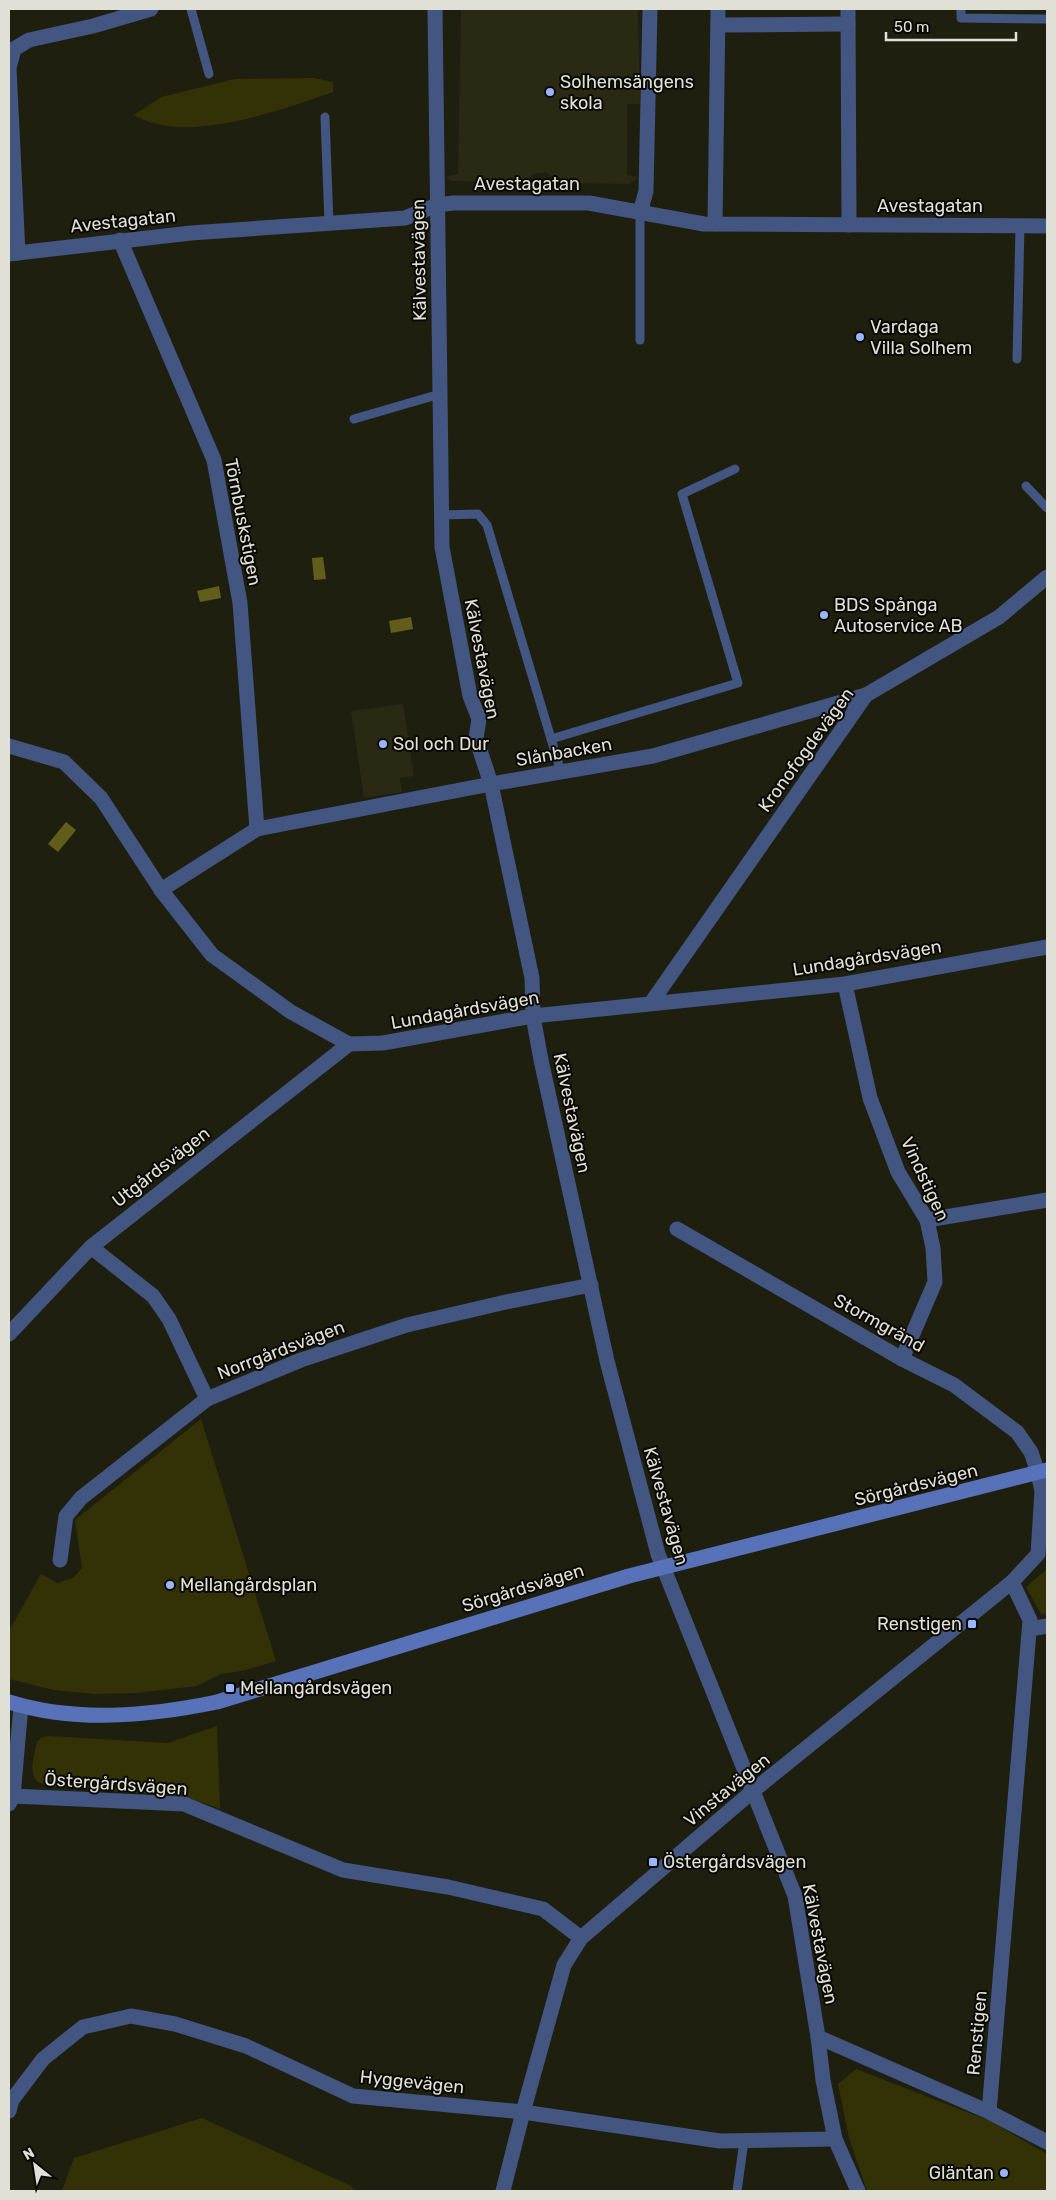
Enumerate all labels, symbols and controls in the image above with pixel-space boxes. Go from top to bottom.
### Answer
scale bar [886,10,1016,42]
text: 50 m [894,18,929,36]
place label: Solhemsängens skola [560,71,694,114]
marker: Solhemsängens skola [544,86,556,98]
street label: Avestagatan [474,173,580,195]
street label: Avestagatan [877,195,983,217]
street label: Kälvestavägen [407,199,431,321]
street label: Avestagatan [69,205,177,237]
place label: Vardaga Villa Solhem [870,316,972,359]
marker: Vardaga Villa Solhem [854,331,866,343]
street label: Törnbuskstigen [220,457,266,587]
place label: BDS Spånga Autoservice AB [834,594,963,637]
street label: Kälvestavägen [460,597,504,721]
marker: BDS Spånga Autoservice AB [818,609,830,621]
street label: Kronofogdevägen [753,683,859,817]
place label: Sol och Dur [393,733,489,755]
street label: Slånbacken [514,733,614,771]
marker: Sol och Dur [377,738,389,750]
street label: Lundagårdsvägen [791,935,943,981]
street label: Lundagårdsvägen [389,986,541,1034]
street label: Kälvestavägen [549,1051,595,1175]
street label: Utgårdsvägen [108,1122,214,1212]
street label: Vindstigen [896,1134,954,1224]
street label: Stormgränd [830,1289,928,1357]
street label: Norrgårdsvägen [214,1316,348,1384]
street label: Kälvestavägen [639,1444,693,1568]
street label: Sörgårdsvägen [852,1459,980,1511]
street label: Sörgårdsvägen [459,1559,587,1617]
place label: Mellangårdsplan [180,1574,317,1596]
marker: Mellangårdsplan [164,1579,176,1591]
place label: Renstigen [877,1613,962,1635]
marker: Renstigen [966,1618,978,1630]
place label: Mellangårdsvägen [240,1677,392,1699]
marker: Mellangårdsvägen [224,1682,236,1694]
street label: Vinstavägen [680,1749,774,1831]
street label: Östergårdsvägen [44,1768,188,1800]
place label: Östergårdsvägen [663,1851,806,1873]
marker: Östergårdsvägen [647,1856,659,1868]
street label: Kälvestavägen [798,1882,842,2006]
street label: Renstigen [962,1990,992,2076]
street label: Hyggevägen [359,2066,465,2098]
north arrow [10,2140,60,2190]
text: N [20,2144,37,2164]
place label: Gläntan [929,2162,994,2184]
marker: Gläntan [998,2167,1010,2179]

